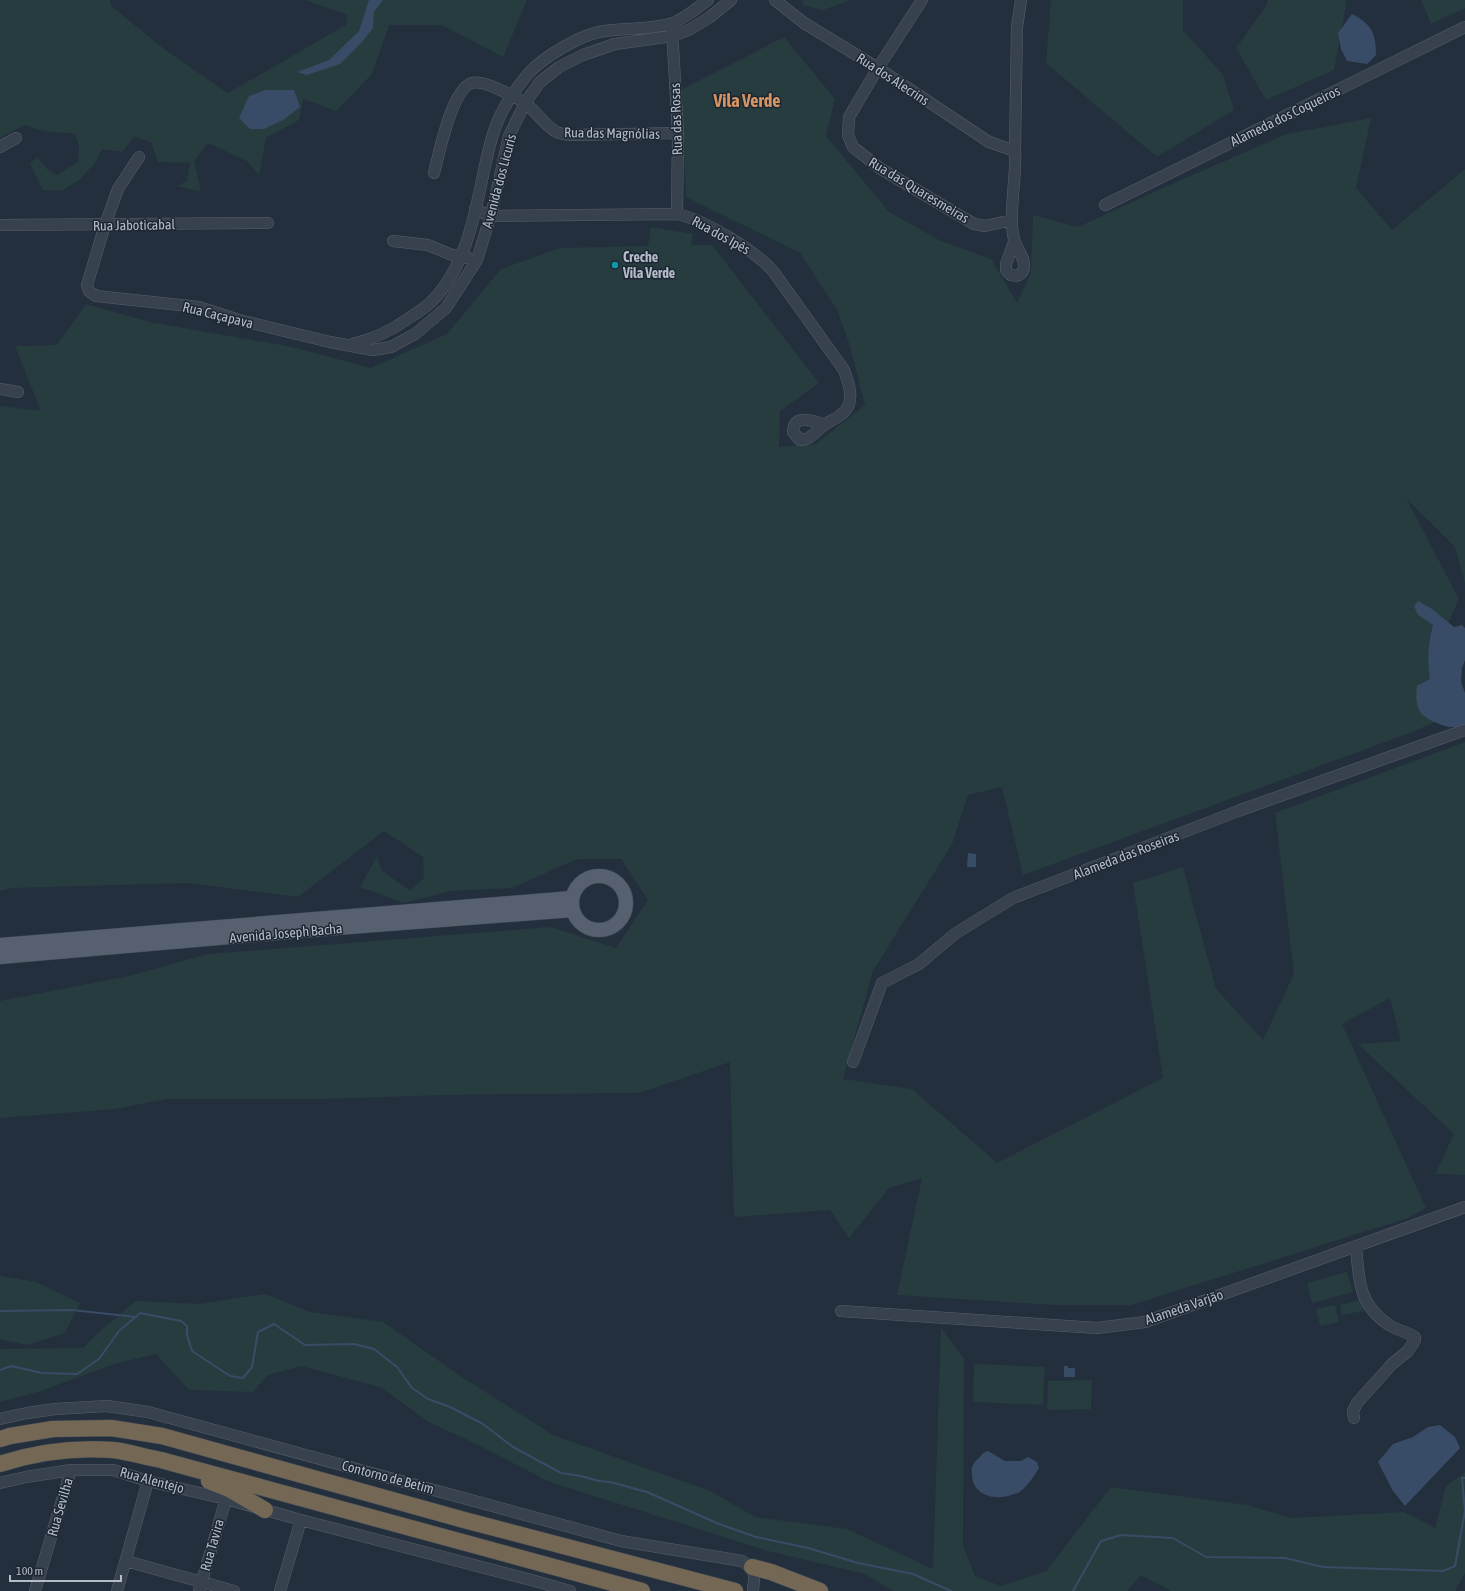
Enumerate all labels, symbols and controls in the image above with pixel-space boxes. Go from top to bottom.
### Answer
street label: Rua dos Alecrins [854,50,932,108]
street label: Alameda dos Coqueiros [1228,82,1343,150]
street label: Rua das Rosas [667,83,685,155]
district label: Vila Verde [712,90,781,111]
street label: Rua das Magnólias [564,124,660,142]
street label: Avenida dos Licuris [479,132,519,230]
street label: Rua das Quaresmeiras [866,154,972,226]
street label: Rua dos Ipês [689,213,753,257]
street label: Rua Jaboticabal [93,216,176,234]
place label: Creche Vila Verde [622,249,675,281]
marker: Creche Vila Verde [610,260,620,270]
street label: Rua Caçapava [181,299,255,331]
street label: Alameda das Roseiras [1071,827,1181,883]
street label: Avenida Joseph Bacha [229,920,343,946]
street label: Alameda Varjão [1143,1286,1225,1328]
street label: Contorno de Betim [340,1457,436,1497]
street label: Rua Alentejo [118,1464,186,1496]
street label: Rua Sevilha [44,1476,76,1538]
street label: Rua Tavira [197,1517,227,1573]
scale bar [10,1557,121,1583]
text: 100 m [16,1564,43,1578]

